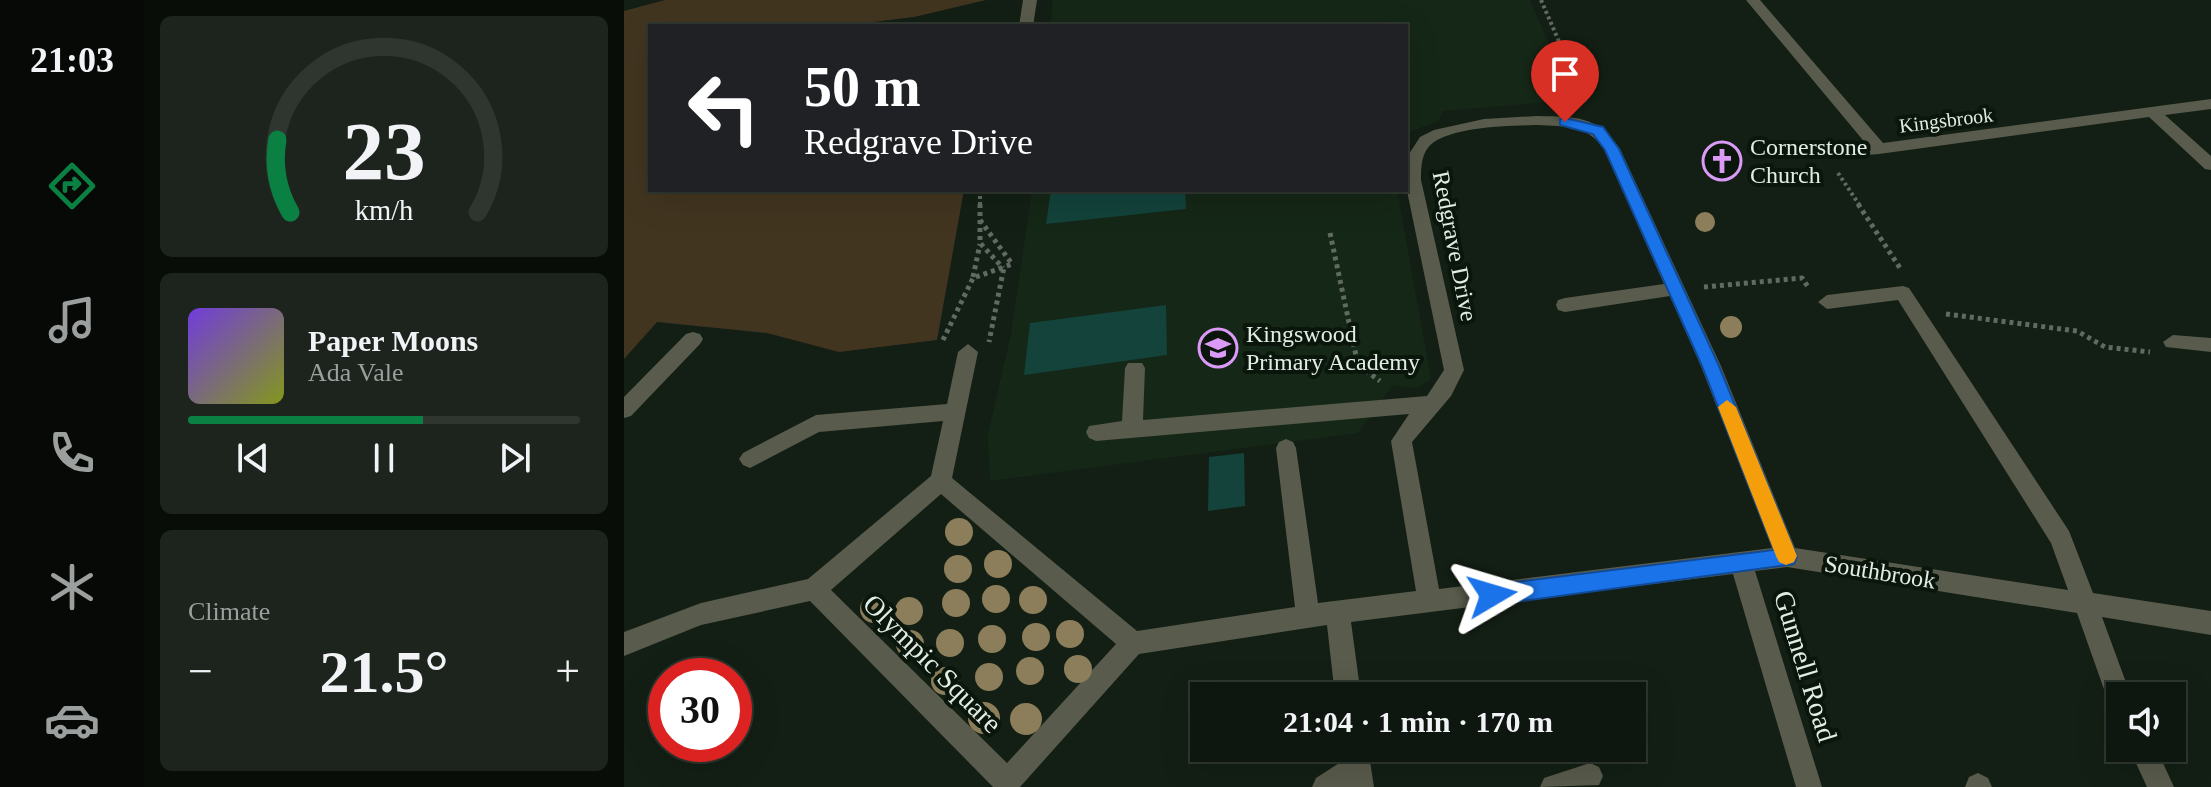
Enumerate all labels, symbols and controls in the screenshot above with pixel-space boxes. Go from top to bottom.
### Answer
text: 21:03 [30,40,114,80]
pin [1531,40,1599,122]
icon: arrive [1543,52,1587,96]
icon: left [672,56,776,160]
text: 50 m [804,56,921,118]
street label: Kingsbrook [1898,103,1994,138]
text: 23 [342,104,426,196]
text: Redgrave Drive [804,122,1033,162]
place label: Cornerstone Church [1750,134,1867,188]
church icon: Cornerstone Church [1701,140,1743,182]
icon: directions [44,158,100,214]
street label: Redgrave Drive [1428,169,1482,323]
text: km/h [355,195,413,226]
icon: music [44,292,100,348]
place label: Kingswood Primary Academy [1246,321,1420,375]
text: Paper Moons [308,324,478,357]
school or university icon: Kingswood Primary Academy [1197,327,1239,369]
text: Ada Vale [308,358,404,387]
icon: phone [44,425,100,481]
icon: previous [231,436,275,480]
icon: pause [362,436,406,480]
icon: next [493,436,537,480]
street label: Southbrook [1823,550,1937,594]
position arrow [1450,553,1534,637]
icon: climate [44,559,100,615]
street label: Gunnell Road [1768,587,1843,745]
street label: Olympic Square [857,588,1008,739]
text: Climate [188,597,270,626]
text: 21.5° [320,639,449,705]
text: − [188,647,213,696]
text: + [555,647,580,696]
speed limit sign: 30 [648,658,752,762]
map controls [2106,682,2186,762]
button: sound [2106,682,2186,762]
icon: car [44,692,100,748]
text: 21:04 · 1 min · 170 m [1283,705,1553,738]

